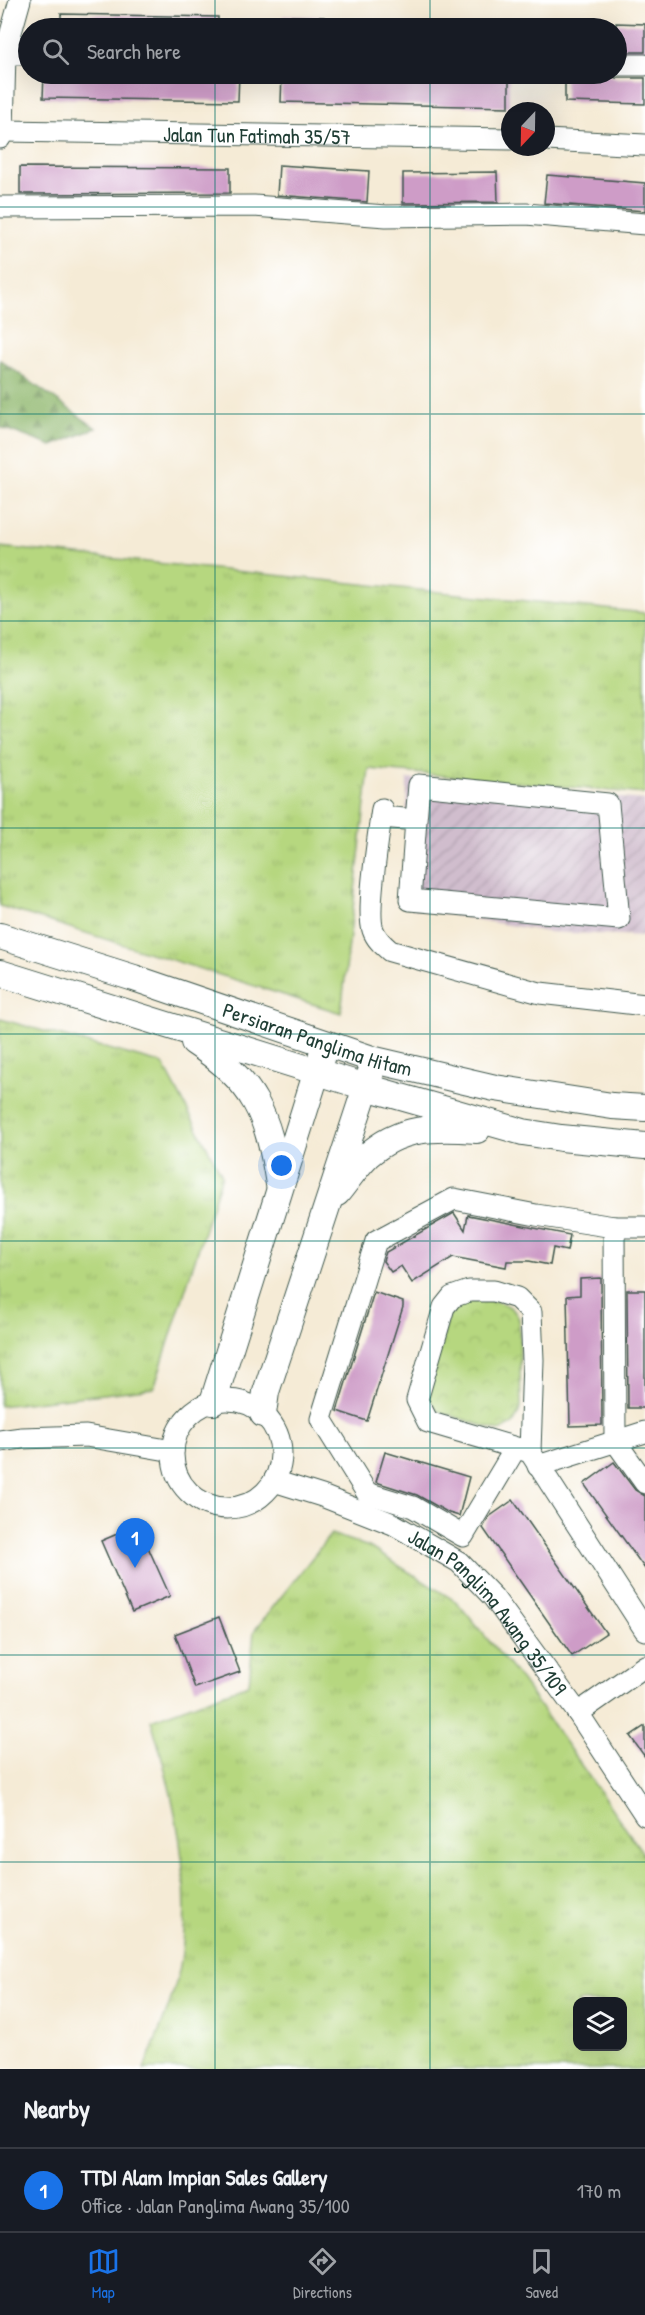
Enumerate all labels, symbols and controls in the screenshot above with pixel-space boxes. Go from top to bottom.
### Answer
search box [18,18,627,84]
icon: search [39,35,72,68]
text: Search here [87,36,181,66]
north arrow [501,102,555,156]
street label: Jalan Tun Fatimah 35/57 [163,119,351,151]
street label: Persiaran Panglima Hitam [219,995,415,1083]
your location [267,1151,296,1180]
pin: 1 [116,1518,154,1568]
street label: Jalan Panglima Awang 35/109 [403,1521,575,1701]
map controls [573,1997,627,2051]
button: layers [573,1997,627,2051]
text: Nearby [24,2091,90,2126]
text: TTDI Alam Impian Sales Gallery [81,2162,328,2192]
text: 1 [40,2177,47,2204]
text: 170 m [577,2177,621,2204]
text: Office · Jalan Panglima Awang 35/100 [81,2192,350,2219]
tab: Map [87,2245,120,2303]
tab: Directions [293,2245,352,2303]
tab: Saved [525,2245,558,2303]

